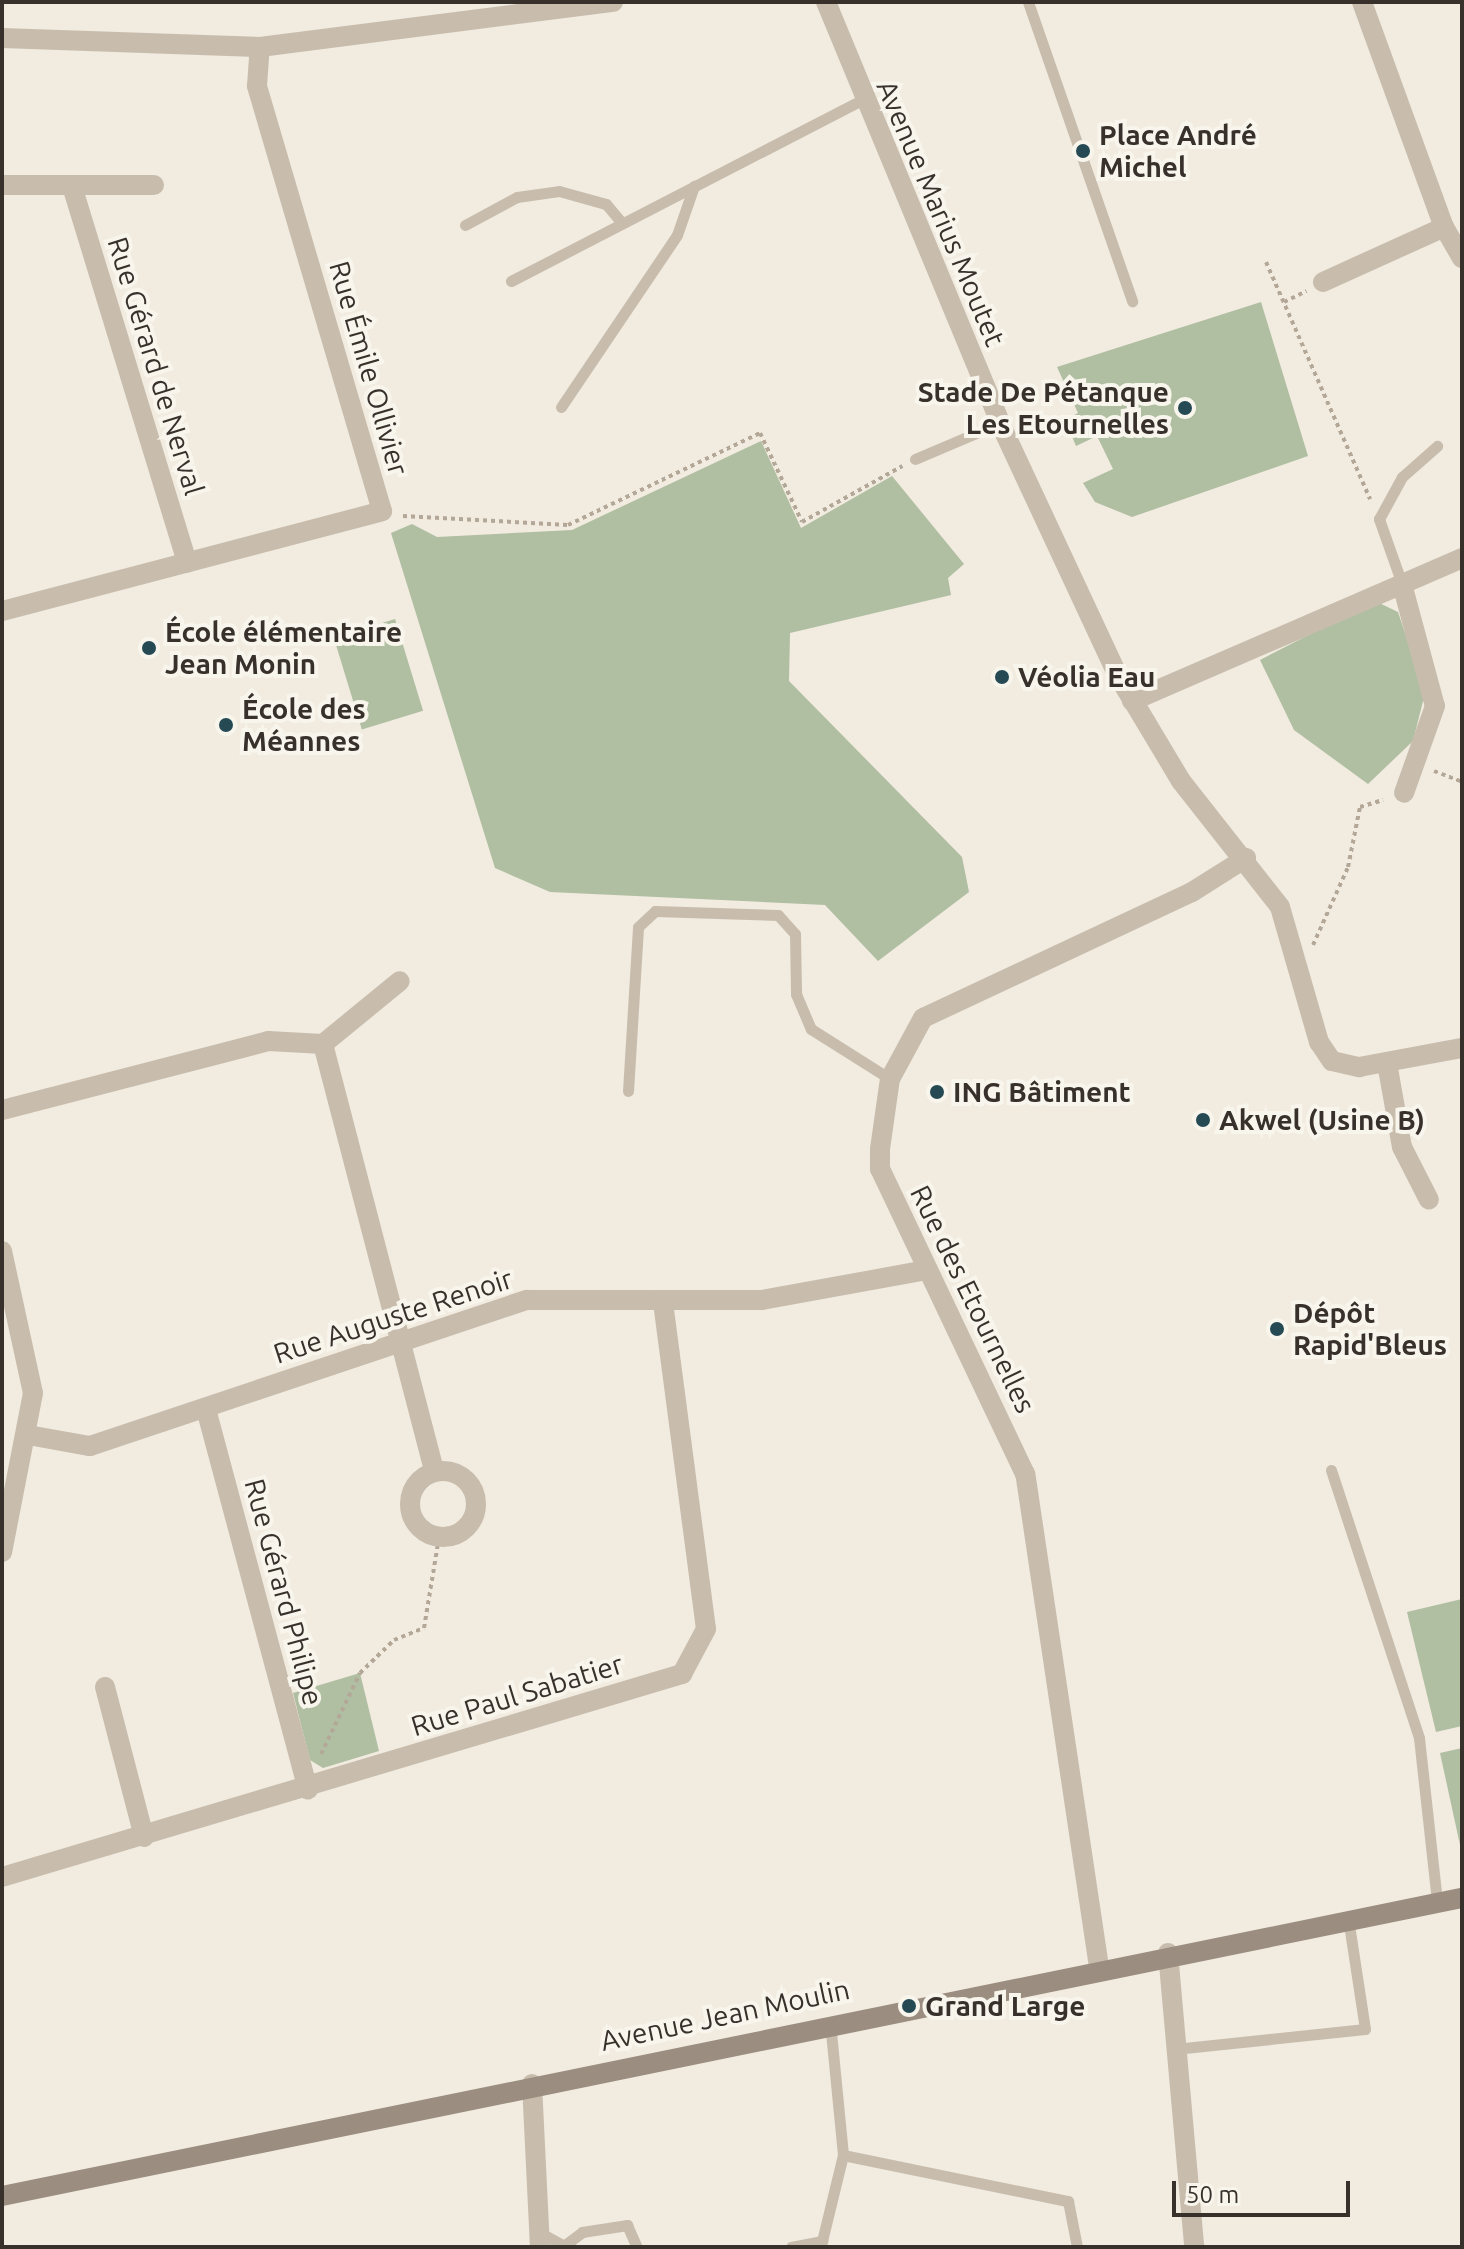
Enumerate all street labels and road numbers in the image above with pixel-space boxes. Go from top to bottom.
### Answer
street label: Avenue Marius Moutet [870,75,1012,351]
street label: Rue Gérard de Nerval [101,233,211,499]
street label: Rue Émile Ollivier [322,257,416,479]
street label: Rue des Etournelles [903,1180,1043,1418]
street label: Rue Auguste Renoir [269,1262,517,1370]
street label: Rue Gérard Philipe [238,1475,330,1709]
street label: Rue Paul Sabatier [407,1647,627,1743]
street label: Avenue Jean Moulin [597,1972,853,2058]

